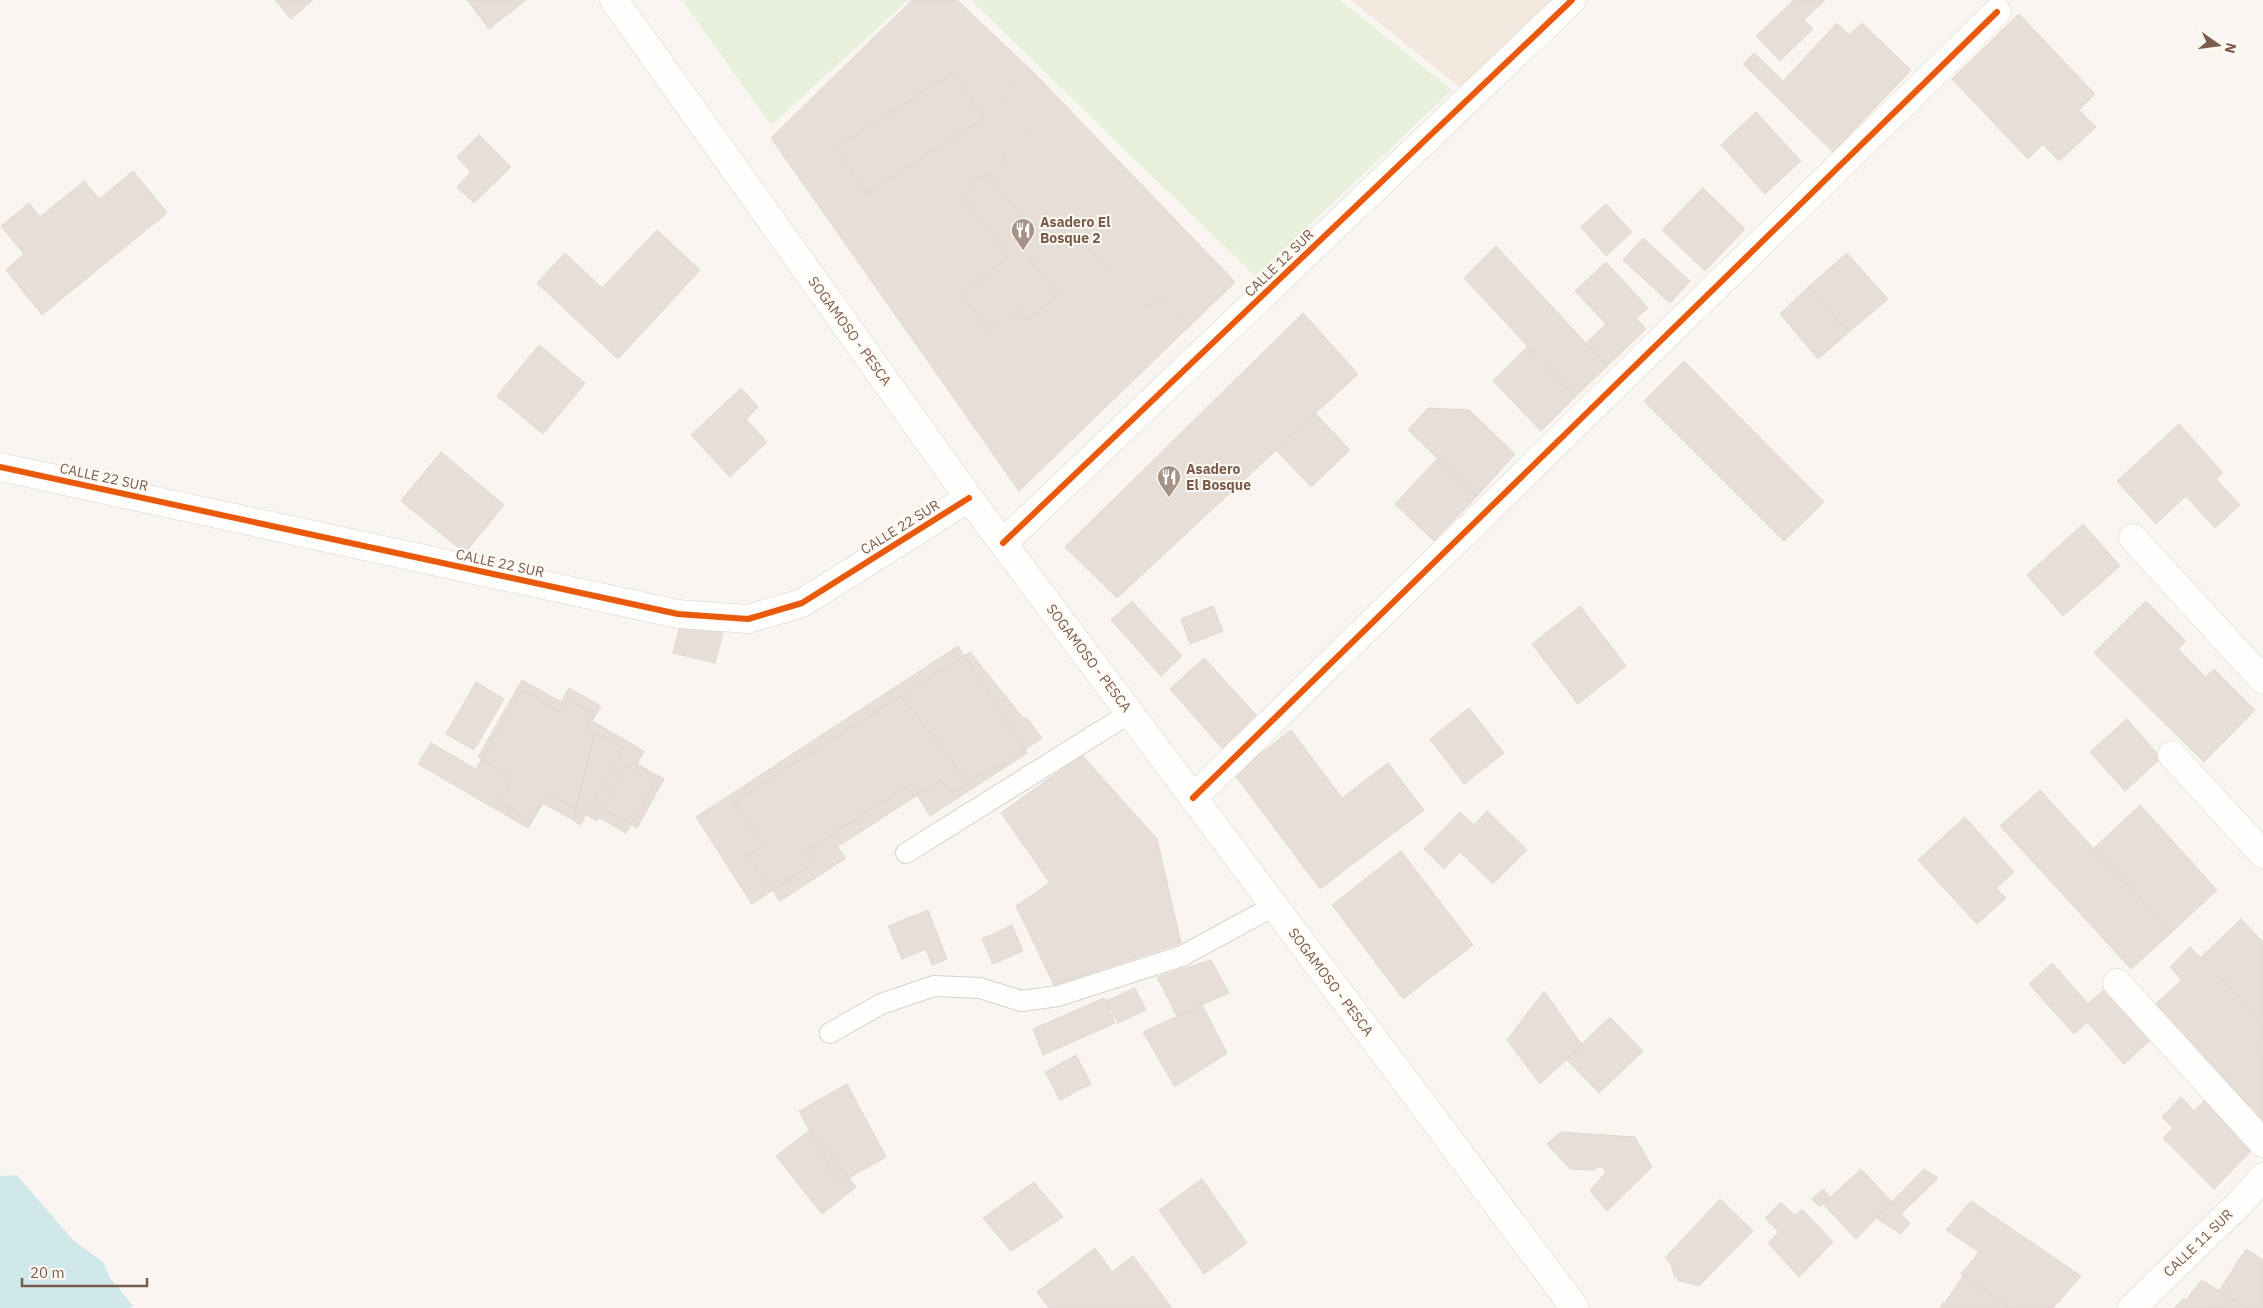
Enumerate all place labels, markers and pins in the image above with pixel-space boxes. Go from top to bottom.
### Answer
place label: Asadero El Bosque 2 [1040,213,1111,247]
restaurant icon: Asadero El Bosque 2 [1010,217,1036,251]
place label: Asadero El Bosque [1186,460,1251,494]
restaurant icon: Asadero El Bosque [1156,464,1182,498]

